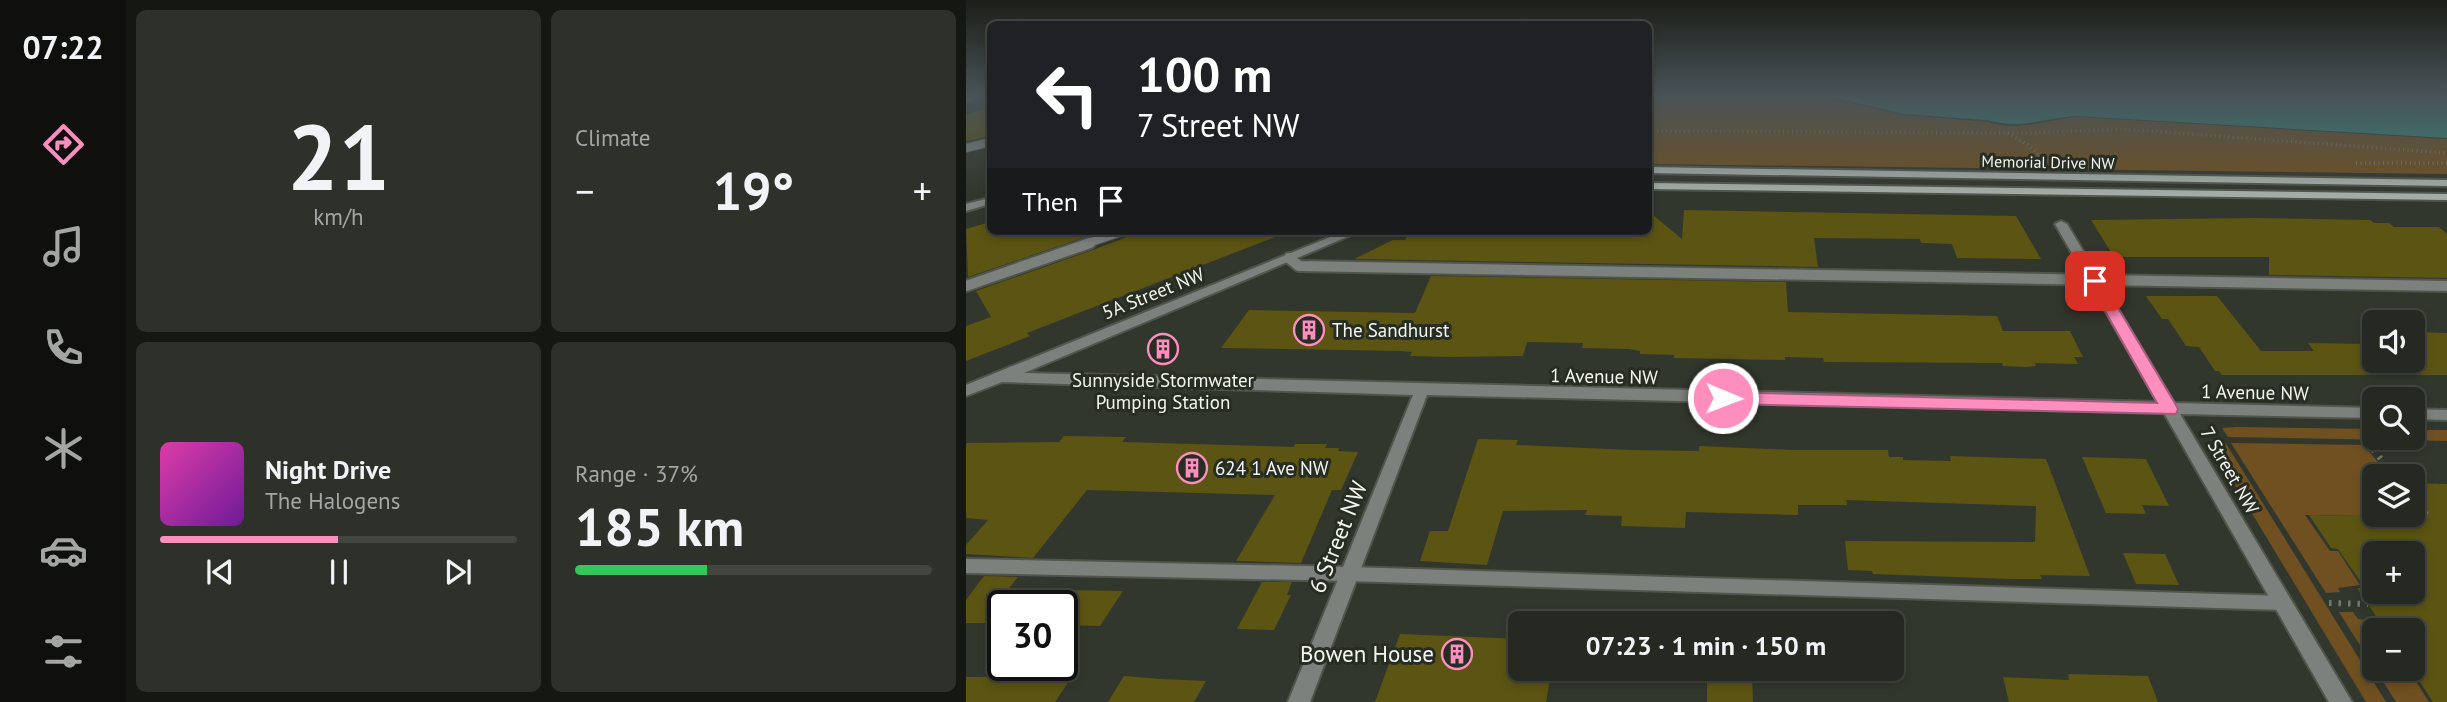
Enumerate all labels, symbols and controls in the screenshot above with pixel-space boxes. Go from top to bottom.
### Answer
text: 07:22 [22,26,104,68]
text: 100 m [1137,42,1272,106]
icon: left [1022,49,1113,140]
text: 21 [287,97,390,215]
text: 7 Street NW [1137,104,1300,146]
icon: directions [39,120,88,169]
text: Climate [575,123,650,152]
street label: Memorial Drive NW [1981,151,2115,173]
text: 19° [713,157,794,224]
text: − [575,166,594,215]
text: + [913,166,932,215]
icon: arrive [1092,182,1130,220]
text: Then [1022,185,1078,218]
text: km/h [313,202,364,231]
icon: music [39,222,88,271]
pin [2065,251,2125,311]
street label: 5A Street NW [1098,262,1208,324]
icon: arrive [2076,262,2114,300]
map controls [2362,310,2425,681]
button: sound [2362,310,2425,373]
building icon: The Sandhurst [1292,313,1326,347]
place label: The Sandhurst [1332,318,1450,342]
icon: phone [39,323,88,372]
building icon: Sunnyside Stormwater Pumping Station [1146,332,1180,366]
position arrow [1686,361,1760,435]
street label: 1 Avenue NW [1550,363,1658,389]
place label: Sunnyside Stormwater Pumping Station [1072,368,1255,414]
street label: 1 Avenue NW [2201,379,2309,405]
button: search [2362,387,2425,450]
street label: 7 Street NW [2195,422,2265,518]
icon: climate [39,424,88,473]
building icon: 624 1 Ave NW [1175,451,1209,485]
text: Night Drive [265,453,391,486]
place label: 624 1 Ave NW [1215,456,1329,480]
text: Range · 37% [575,459,698,488]
button: layers [2362,464,2425,527]
street label: 6 Street NW [1302,477,1373,597]
text: The Halogens [265,486,400,515]
text: 185 km [575,493,744,560]
icon: car [39,526,88,575]
button: + [2362,541,2425,604]
icon: previous [201,553,239,591]
icon: pause [320,553,358,591]
icon: next [439,553,477,591]
speed limit sign: 30 [987,590,1078,681]
button: − [2362,618,2425,681]
icon: filters [39,627,88,676]
text: 07:23 · 1 min · 150 m [1586,629,1826,662]
building icon: Bowen House [1440,637,1474,671]
place label: Bowen House [1300,639,1434,668]

